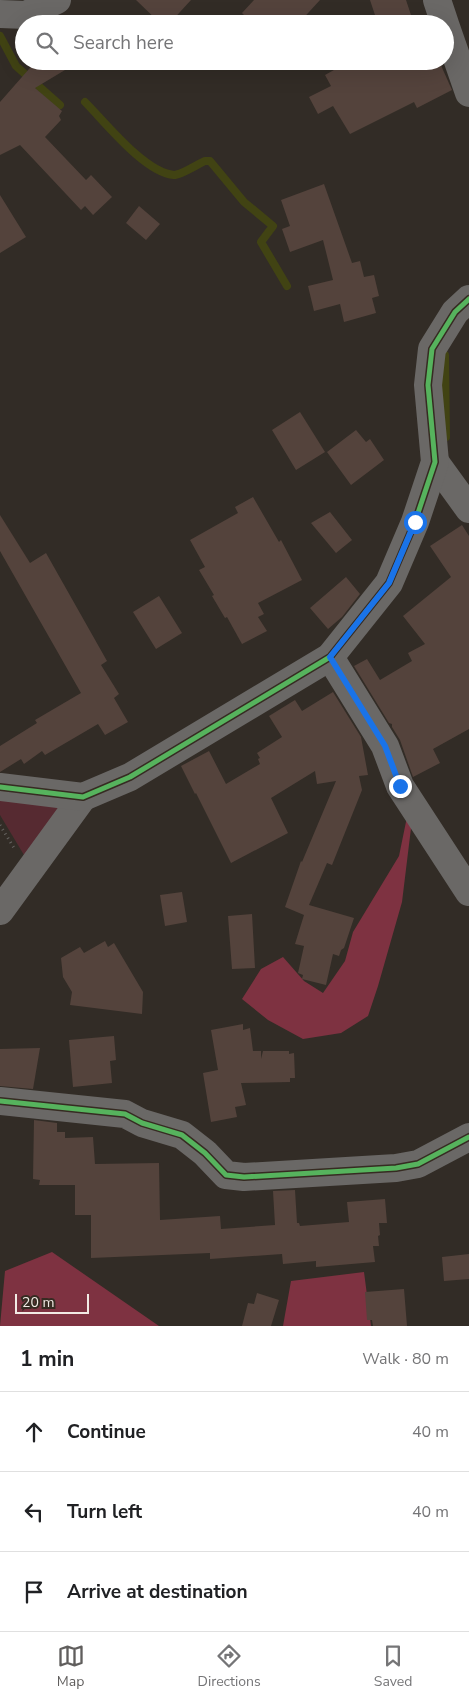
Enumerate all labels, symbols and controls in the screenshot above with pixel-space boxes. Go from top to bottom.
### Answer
search box [15,15,454,70]
icon: search [33,29,61,57]
text: Search here [73,30,174,56]
route start [404,511,427,534]
route end [389,775,412,798]
scale bar [15,1291,89,1314]
text: 20 m [22,1293,54,1312]
text: 1 min [20,1345,74,1373]
text: Walk · 80 m [362,1348,449,1370]
icon: ahead [20,1418,48,1446]
text: Continue [67,1419,146,1445]
text: 40 m [412,1421,449,1443]
icon: left [20,1498,48,1526]
text: Turn left [67,1499,142,1525]
text: 40 m [412,1501,449,1523]
icon: arrive [20,1578,48,1606]
text: Arrive at destination [67,1579,248,1605]
tab: Map [57,1642,85,1691]
tab: Directions [198,1642,261,1691]
tab: Saved [374,1642,412,1691]

